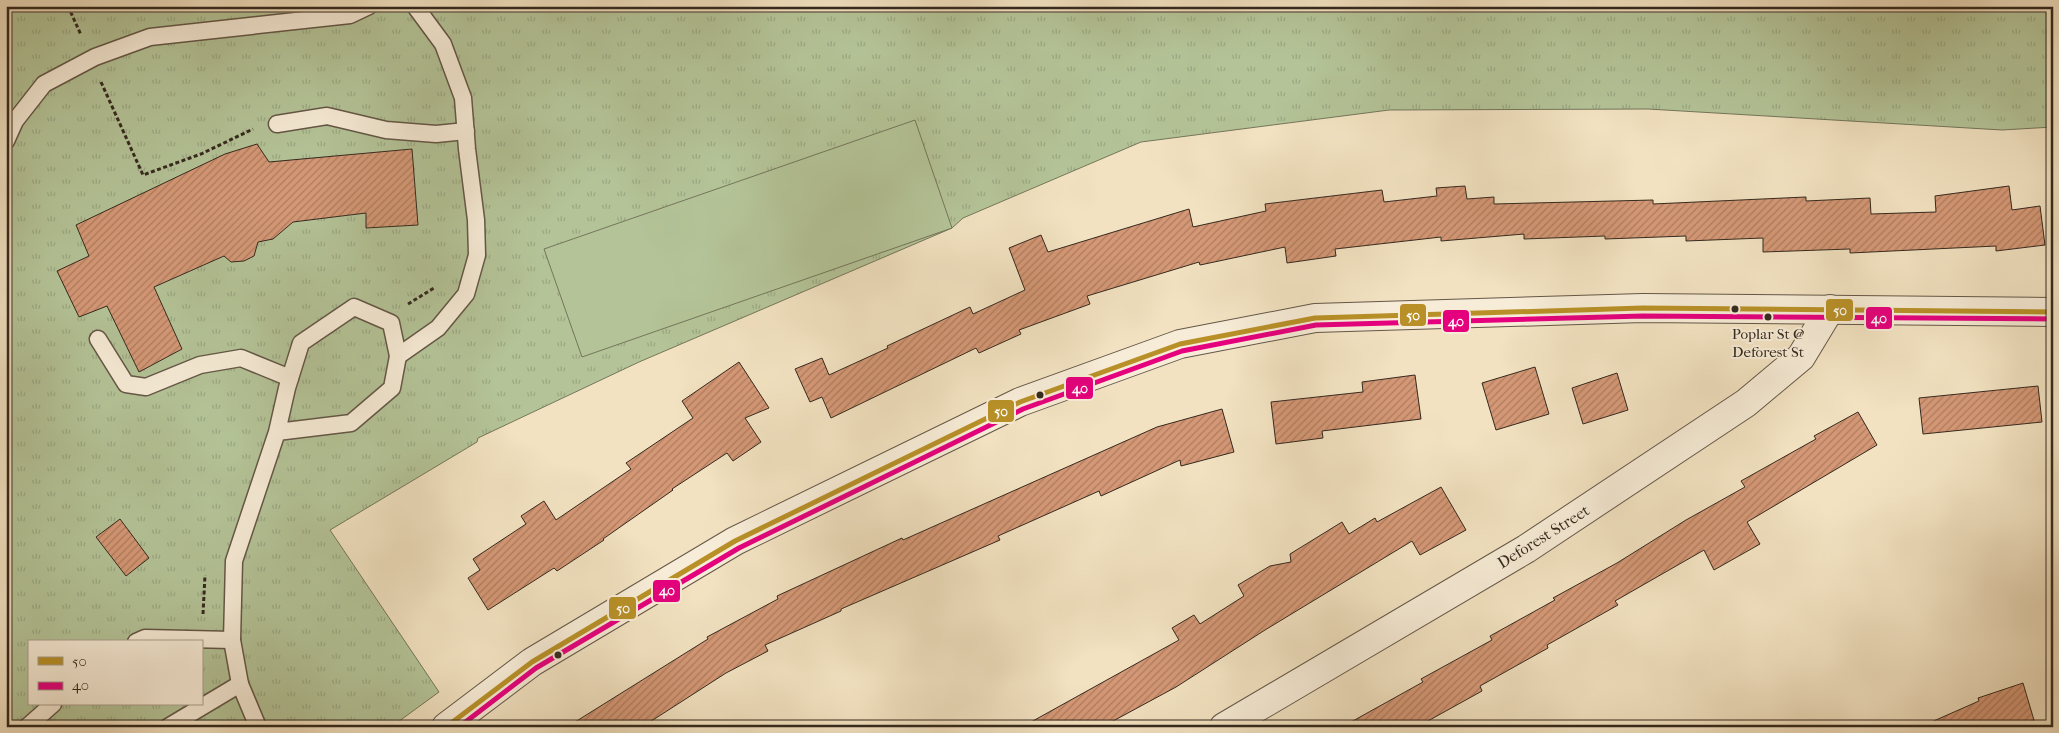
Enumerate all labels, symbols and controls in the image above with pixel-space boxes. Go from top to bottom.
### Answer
line badge: 50 [1825,298,1854,322]
text: 50 [1833,302,1847,319]
line badge: 50 [1399,303,1427,327]
unlabelled marker [1730,304,1740,314]
line badge: 40 [1865,306,1893,330]
text: 50 [1406,307,1420,324]
line badge: 40 [1442,309,1470,333]
text: 40 [1870,310,1887,327]
marker: Poplar St @ Deforest St [1763,312,1773,322]
text: 40 [1447,313,1464,330]
place label: Poplar St @ Deforest St [1732,325,1805,361]
line badge: 40 [1065,376,1094,400]
text: 40 [1071,380,1088,397]
unlabelled marker [1035,390,1045,400]
line badge: 50 [987,399,1015,423]
text: 50 [994,403,1008,420]
street label: Deforest Street [1494,500,1593,572]
line badge: 40 [652,579,681,603]
text: 40 [658,582,675,599]
line badge: 50 [608,596,637,620]
text: 50 [616,600,630,617]
legend [28,640,202,706]
unlabelled marker [553,650,563,660]
text: 50 [72,652,87,670]
text: 40 [72,676,89,694]

